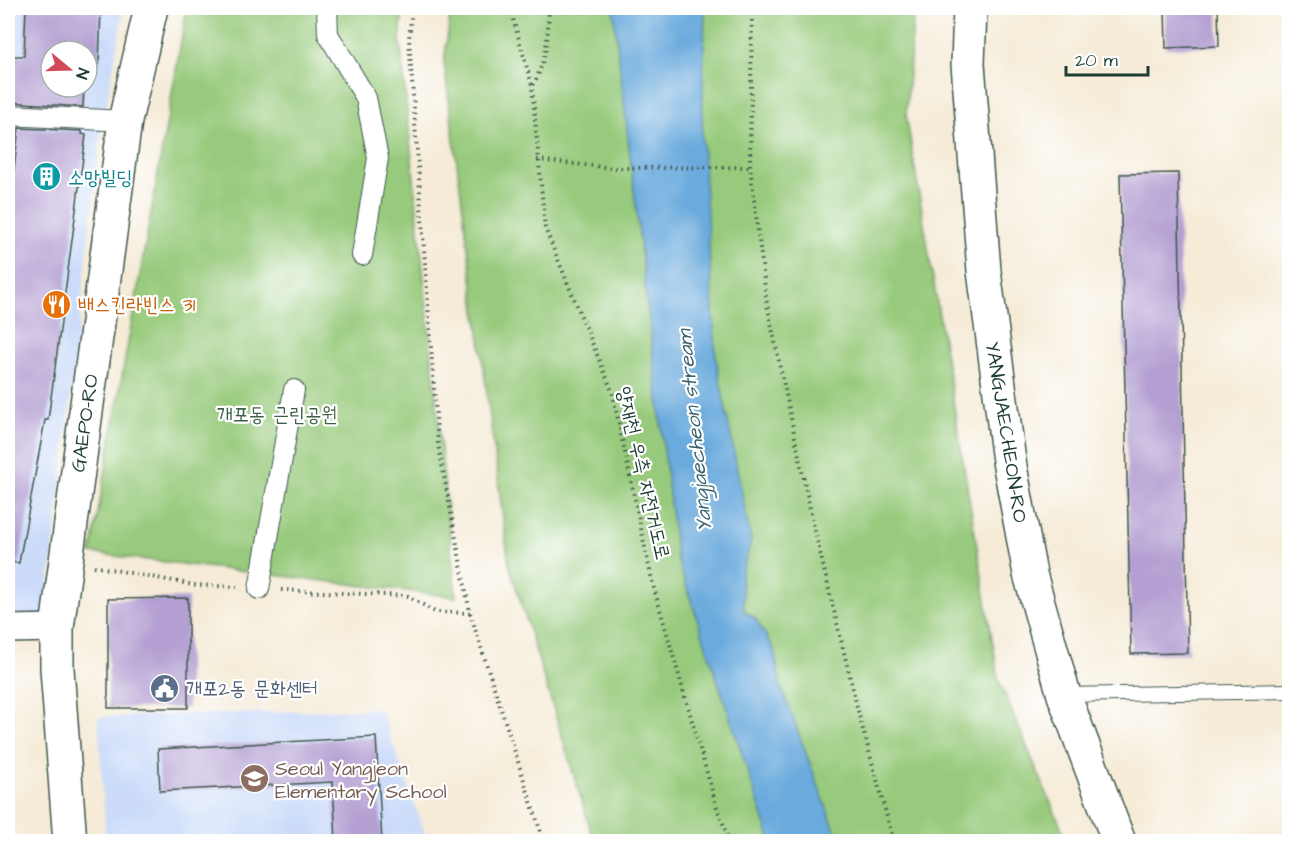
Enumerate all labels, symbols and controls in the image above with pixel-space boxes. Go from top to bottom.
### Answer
north arrow [39,39,99,99]
scale bar [1066,39,1148,77]
text: 20 m [1075,48,1118,73]
text: N [70,65,94,82]
building icon: 소망빌딩 [31,161,63,193]
place label: 소망빌딩 [68,164,132,192]
restaurant icon: 배스킨라빈스 31 [41,288,73,320]
place label: 배스킨라빈스 31 [78,291,196,319]
water label: Yangjaecheon stream [669,325,721,534]
street label: YANGJAECHEON-RO [978,340,1034,525]
street label: GAEPO-RO [64,372,106,474]
street label: 양재천 우측 자전거도로 [609,384,677,563]
park label: 개포동 근린공원 [217,401,337,429]
public building icon: 개포2동 문화센터 [149,672,181,704]
place label: 개포2동 문화센터 [186,675,318,703]
place label: Seoul Yangjeon Elementary School [275,755,447,807]
school or university icon: Seoul Yangjeon Elementary School [238,763,270,795]

